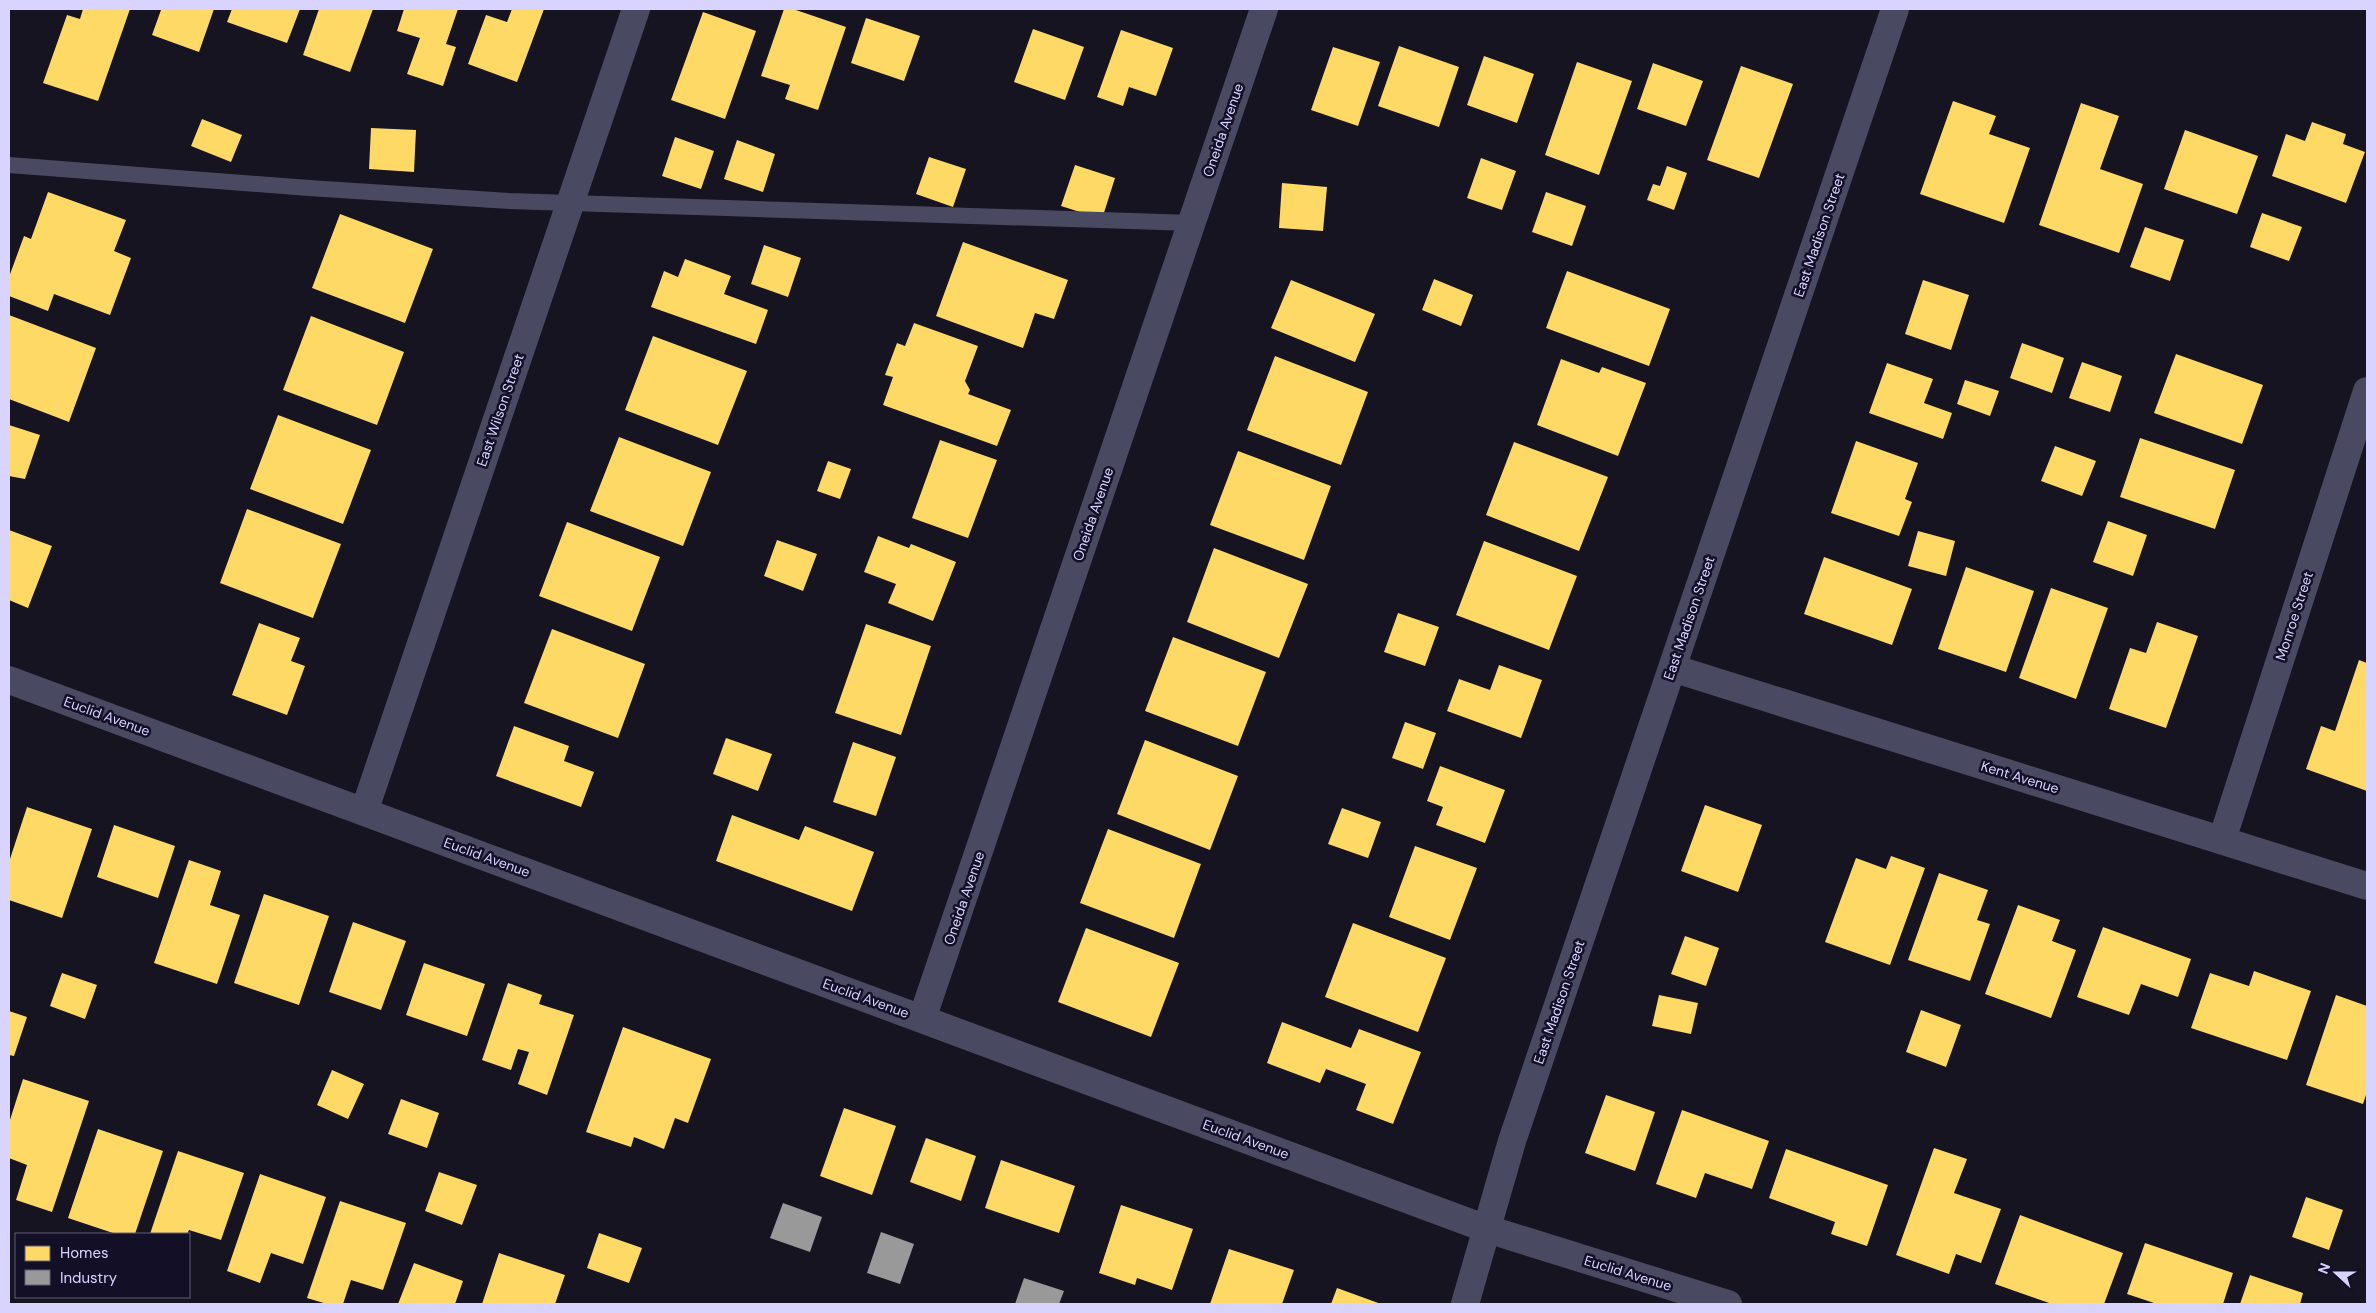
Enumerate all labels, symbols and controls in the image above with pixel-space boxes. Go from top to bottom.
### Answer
street label: Oneida Avenue [1199,81,1247,179]
street label: East Madison Street [1789,171,1849,299]
street label: East Wilson Street [472,351,528,469]
street label: Oneida Avenue [1069,465,1117,563]
street label: East Madison Street [1659,554,1719,682]
street label: Monroe Street [2271,569,2317,663]
street label: Euclid Avenue [61,692,153,740]
street label: Kent Avenue [1979,757,2061,797]
street label: Euclid Avenue [441,833,533,881]
street label: Oneida Avenue [940,849,988,947]
street label: East Madison Street [1529,938,1589,1066]
street label: Euclid Avenue [820,974,912,1022]
street label: Euclid Avenue [1200,1115,1292,1163]
legend [15,1233,190,1298]
text: Homes [60,1243,109,1263]
north arrow [2311,1248,2361,1298]
street label: Euclid Avenue [1582,1251,1674,1295]
text: N [2314,1260,2334,1276]
text: Industry [60,1268,118,1288]

